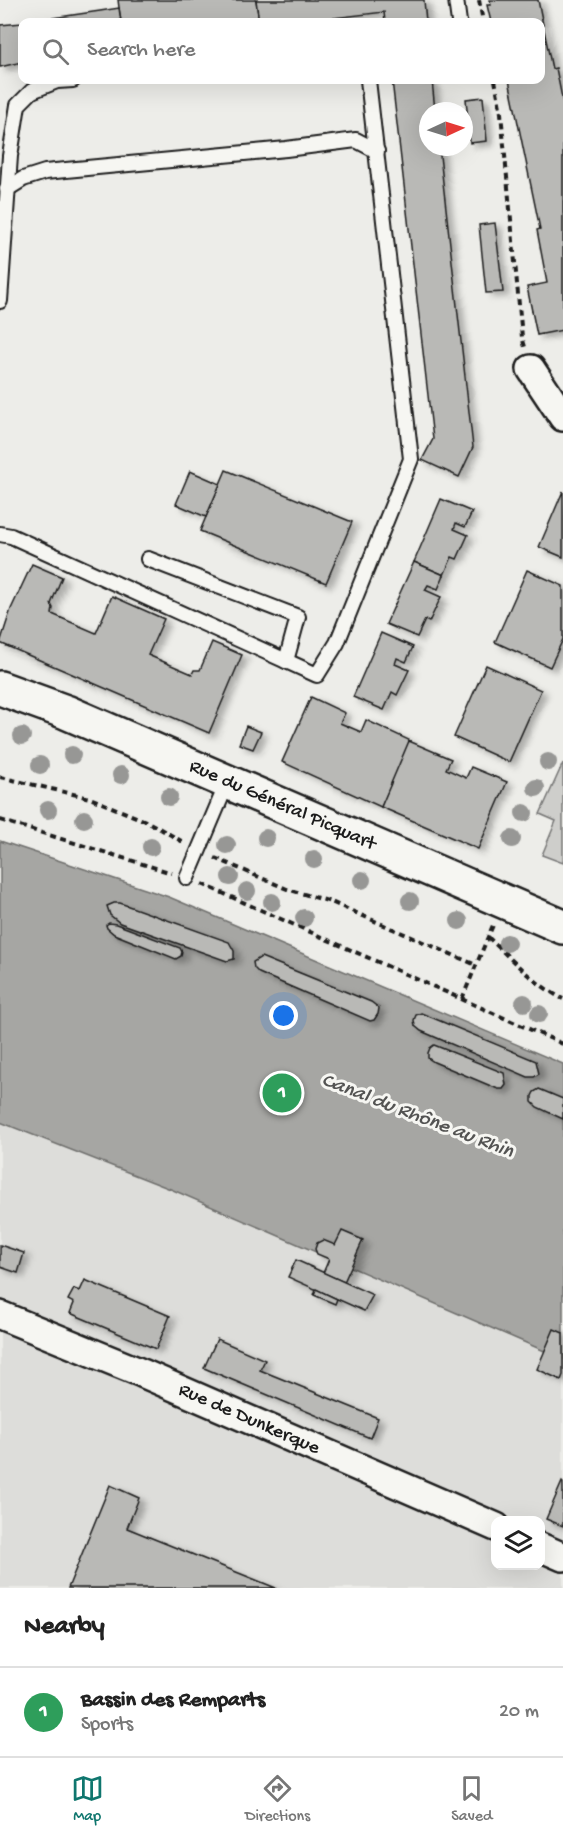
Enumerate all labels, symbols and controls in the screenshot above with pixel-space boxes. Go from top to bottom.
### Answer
search box [18,18,545,84]
icon: search [39,35,72,68]
text: Search here [87,38,195,64]
north arrow [419,102,473,156]
street label: Rue du Général Picquart [186,755,381,857]
your location [269,1001,298,1030]
water label: Canal du Rhône au Rhin [317,1069,518,1166]
pin: 1 [262,1070,302,1116]
street label: Rue de Dunkerque [175,1379,324,1461]
map controls [491,1516,545,1570]
button: layers [491,1516,545,1570]
text: Nearby [24,1612,105,1643]
text: Bassin des Remparts [81,1688,265,1714]
text: 1 [39,1701,48,1724]
text: 20 m [499,1701,539,1724]
text: Sports [81,1714,133,1737]
tab: Map [71,1772,104,1827]
tab: Directions [245,1772,310,1827]
tab: Saved [451,1772,492,1827]

